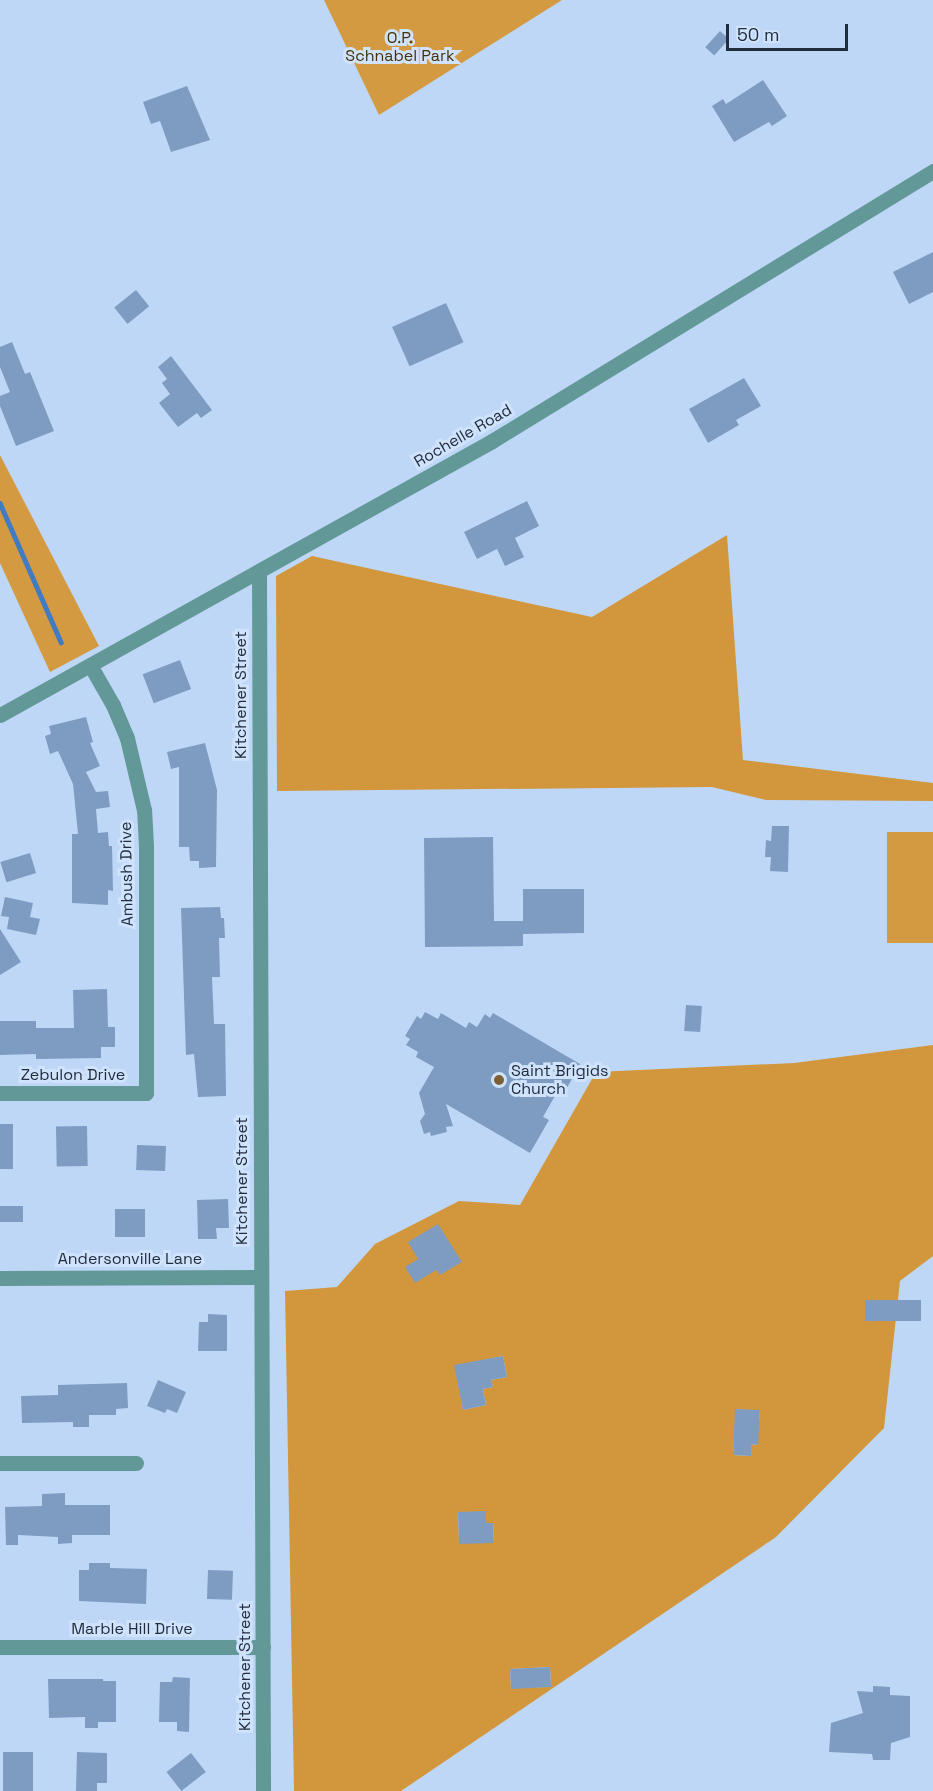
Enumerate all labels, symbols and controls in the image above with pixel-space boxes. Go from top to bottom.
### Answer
scale bar [729,12,850,50]
text: 50 m [737,23,779,46]
park label: O.P. Schnabel Park [345,28,455,66]
street label: Rochelle Road [411,400,515,472]
street label: Kitchener Street [231,631,251,759]
street label: Ambush Drive [116,822,138,926]
place label: Saint Brigids Church [511,1061,608,1099]
street label: Zebulon Drive [21,1065,125,1085]
marker: Saint Brigids Church [492,1073,506,1087]
street label: Kitchener Street [232,1117,252,1245]
street label: Andersonville Lane [58,1249,202,1269]
street label: Kitchener Street [235,1603,255,1731]
street label: Marble Hill Drive [71,1619,193,1639]

